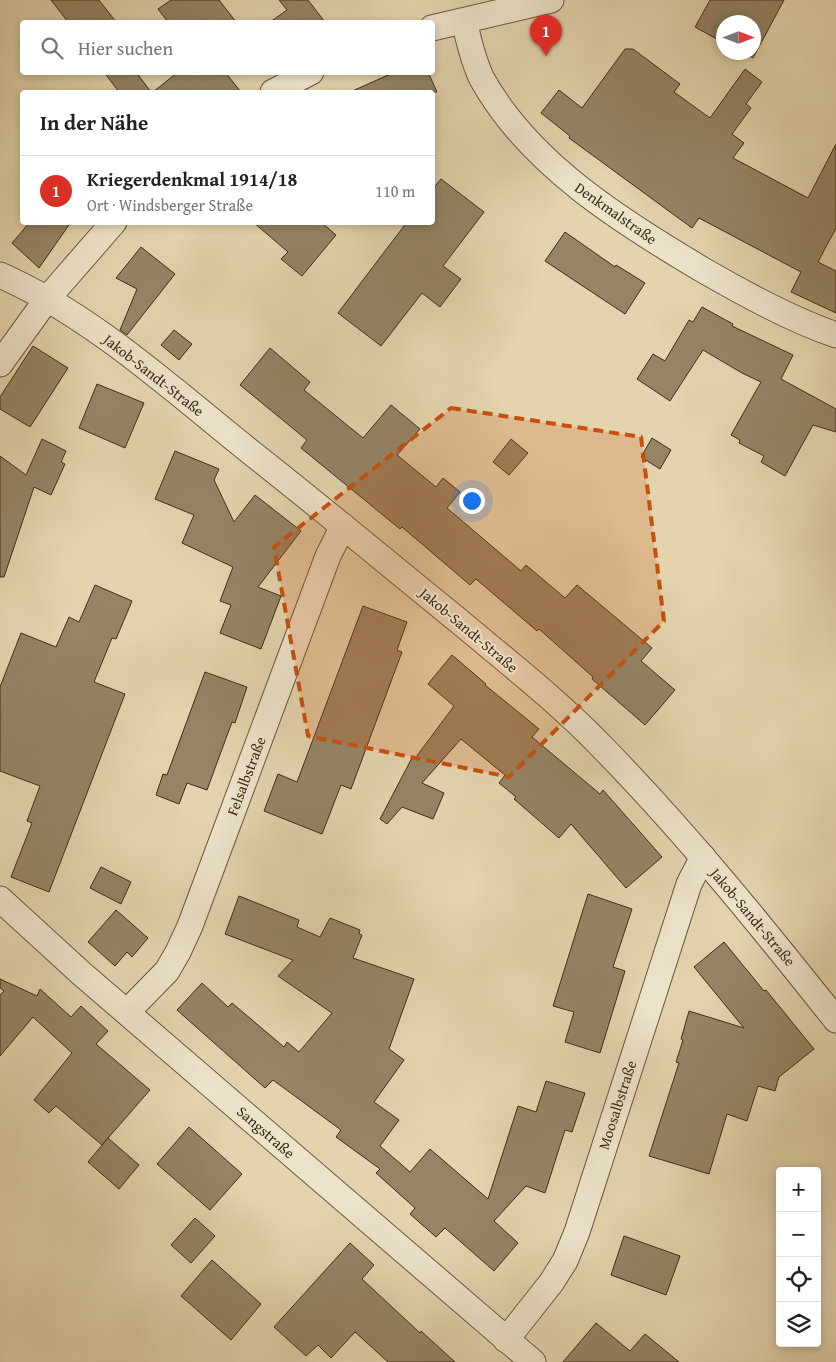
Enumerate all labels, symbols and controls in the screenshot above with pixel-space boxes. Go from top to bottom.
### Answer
pin: 1 [530,15,562,56]
north arrow [716,15,761,60]
search box [20,20,435,75]
icon: search [38,34,66,62]
text: Hier suchen [78,34,173,62]
text: In der Nähe [40,107,148,138]
text: Kriegerdenkmal 1914/18 [87,165,297,193]
street label: Denkmalstraße [571,177,661,249]
text: 1 [52,179,60,203]
text: 110 m [375,179,415,203]
text: Ort · Windsberger Straße [87,193,253,217]
street label: Jakob-Sandt-Straße [98,328,209,421]
your location [459,488,485,514]
street label: Jakob-Sandt-Straße [414,581,523,677]
street label: Felsalbstraße [221,733,271,819]
street label: Jakob-Sandt-Straße [704,862,800,971]
street label: Moosalbstraße [593,1058,641,1152]
street label: Sangstraße [233,1101,299,1163]
map controls [776,1167,821,1347]
button: + [776,1167,821,1212]
button: − [776,1212,821,1257]
button: locate [776,1257,821,1302]
button: layers [776,1302,821,1347]

